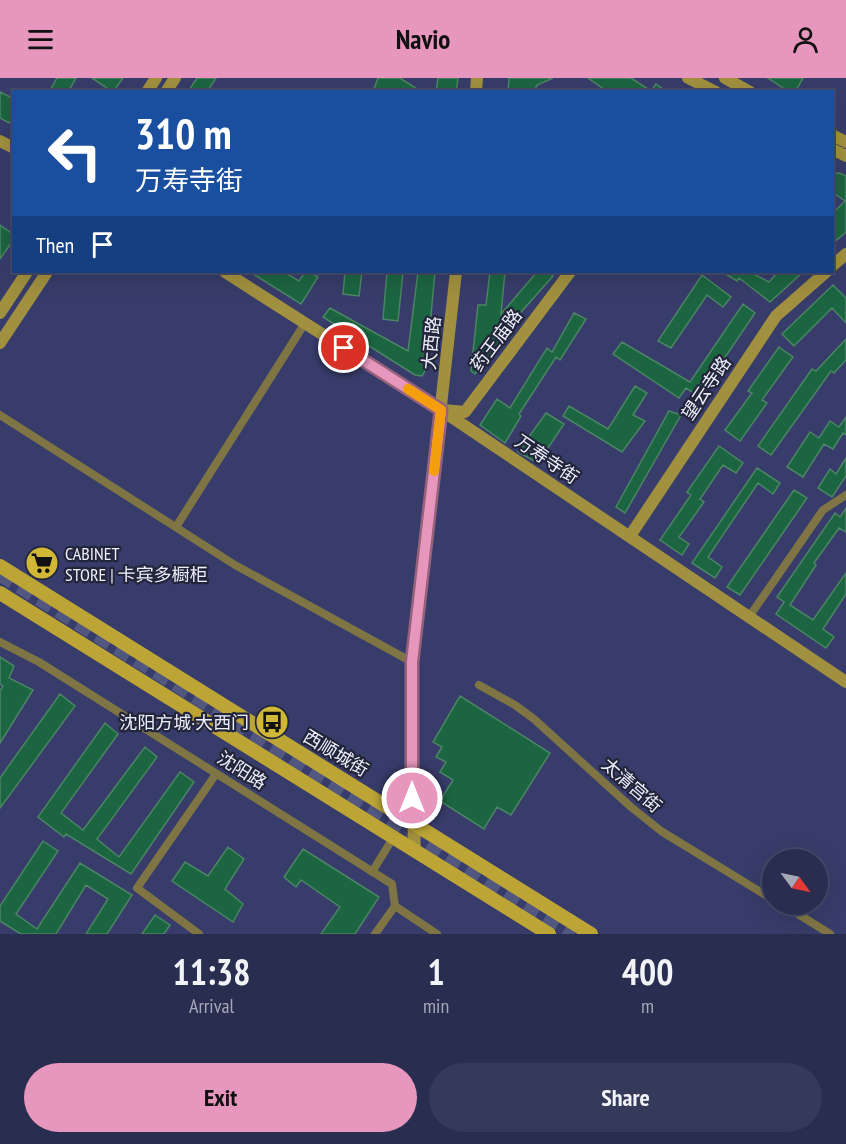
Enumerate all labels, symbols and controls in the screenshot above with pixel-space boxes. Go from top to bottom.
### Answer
text: Navio [396,22,450,56]
icon: menu [24,23,57,56]
icon: person [789,23,822,56]
text: 310 m [135,106,232,161]
icon: left [36,114,114,192]
text: 万寿寺街 [135,163,243,197]
icon: arrive [86,228,119,261]
text: Then [36,231,74,259]
street label: 药王庙路 [465,304,527,376]
street label: 大西路 [417,315,445,371]
pin [318,322,369,373]
icon: arrive [327,331,360,364]
street label: 望云寺路 [676,352,736,424]
street label: 万寿寺街 [511,429,583,489]
place label: CABINET STORE | 卡宾多橱柜 [65,542,207,586]
supermarket icon: CABINET STORE | 卡宾多橱柜 [24,545,60,581]
bus stop icon: 沈阳方城·大西门 [254,704,290,740]
place label: 沈阳方城·大西门 [119,711,249,734]
street label: 西顺城街 [299,725,373,781]
street label: 沈阳路 [213,746,271,794]
street label: 太清宫街 [597,753,667,817]
position arrow [380,766,444,830]
north arrow [762,849,828,915]
map controls [762,849,828,915]
text: 11:38 [173,948,250,995]
text: 1 [427,948,445,995]
text: 400 [622,948,673,995]
text: Arrival [189,993,234,1019]
text: min [423,993,449,1019]
text: m [641,993,654,1019]
button: Exit [24,1063,417,1132]
button: Share [429,1063,822,1132]

